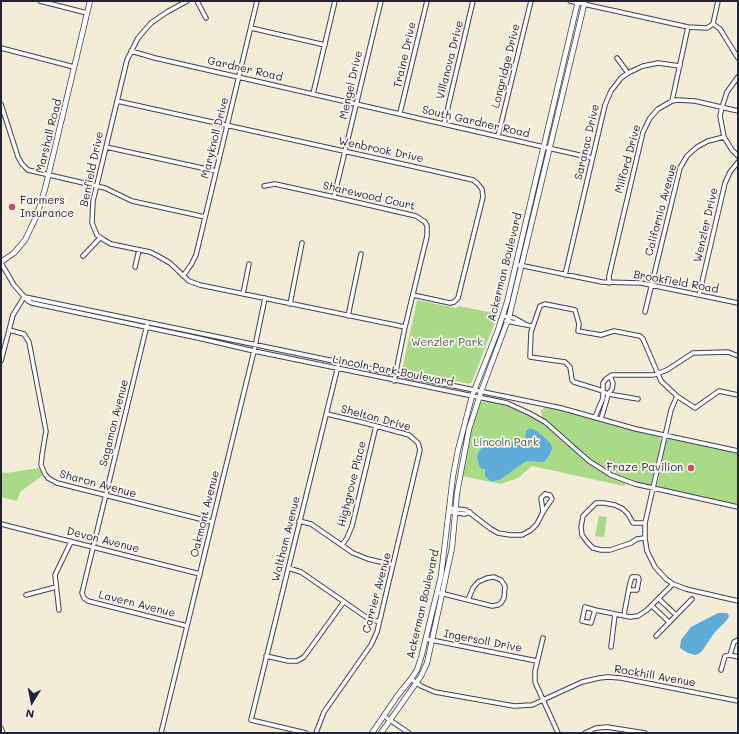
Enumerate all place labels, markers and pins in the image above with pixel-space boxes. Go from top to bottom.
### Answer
place label: Farmers Insurance [20,194,74,220]
marker: Farmers Insurance [7,202,17,212]
place label: Fraze Pavilion [607,461,683,475]
marker: Fraze Pavilion [686,463,696,473]

